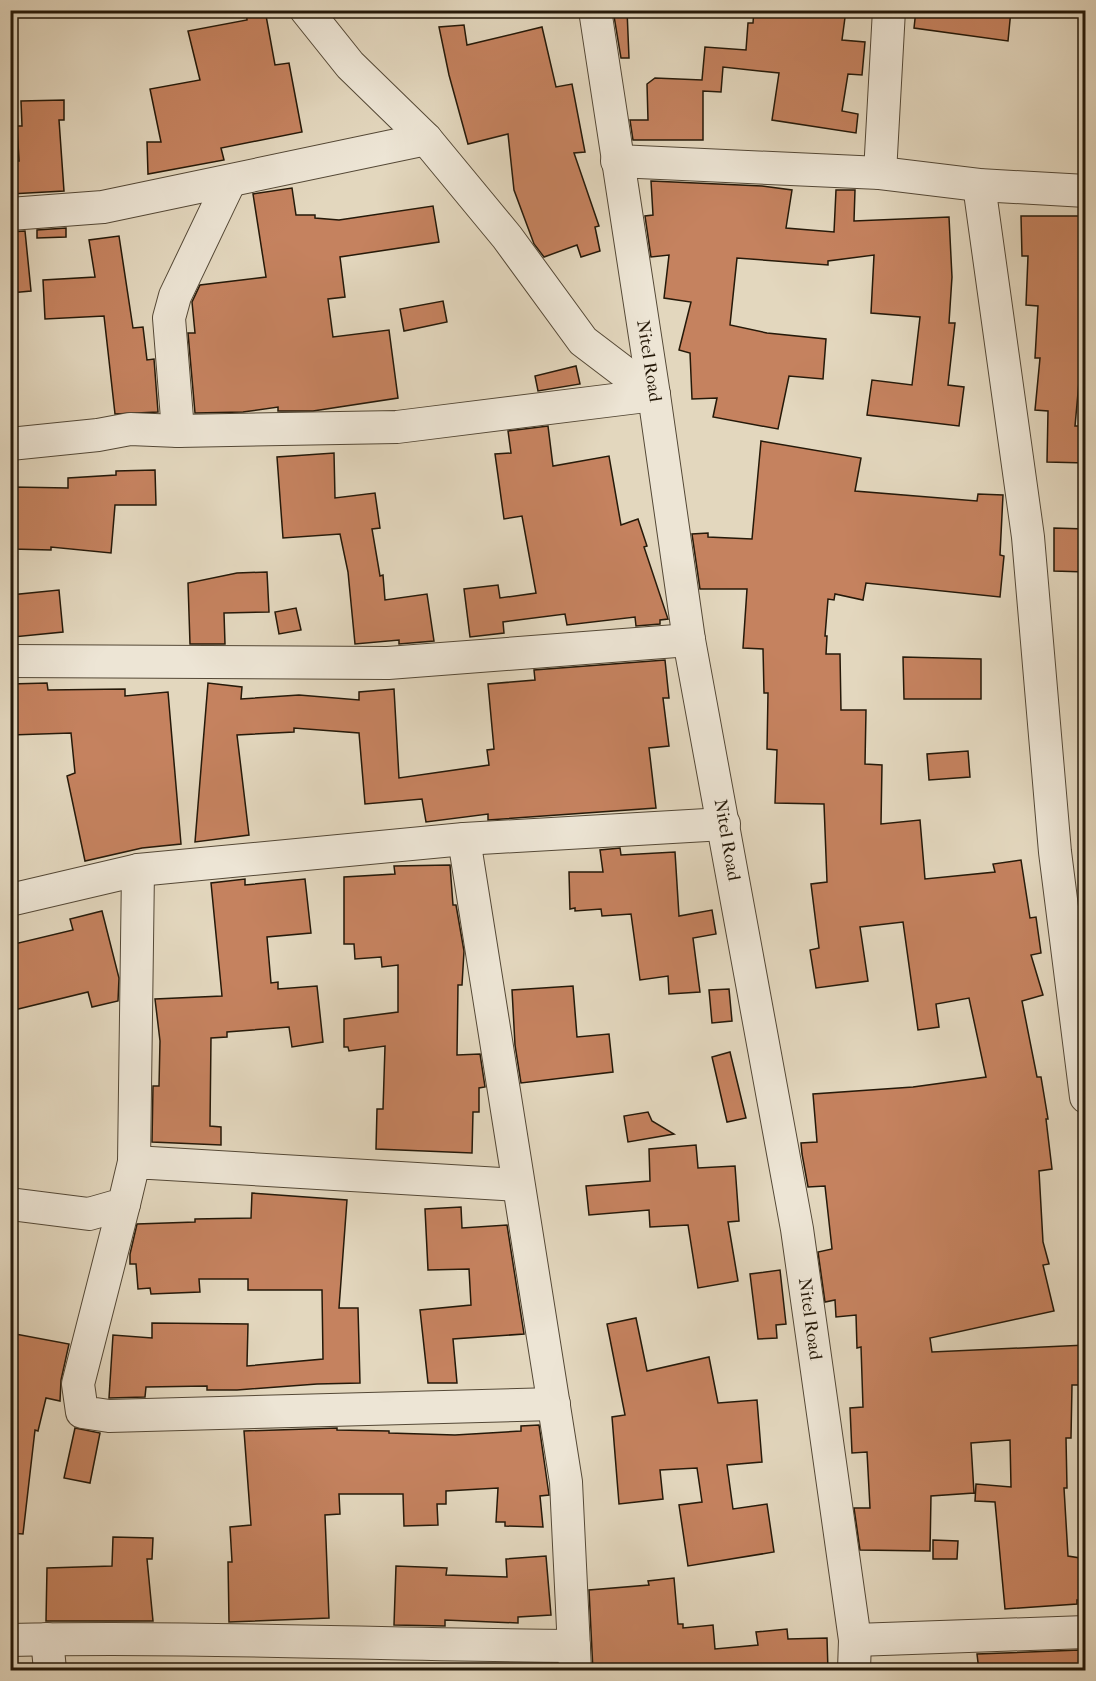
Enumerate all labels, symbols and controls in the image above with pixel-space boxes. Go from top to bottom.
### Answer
street label: Nitel Road [632,318,666,404]
street label: Nitel Road [709,797,745,883]
street label: Nitel Road [794,1277,826,1362]

